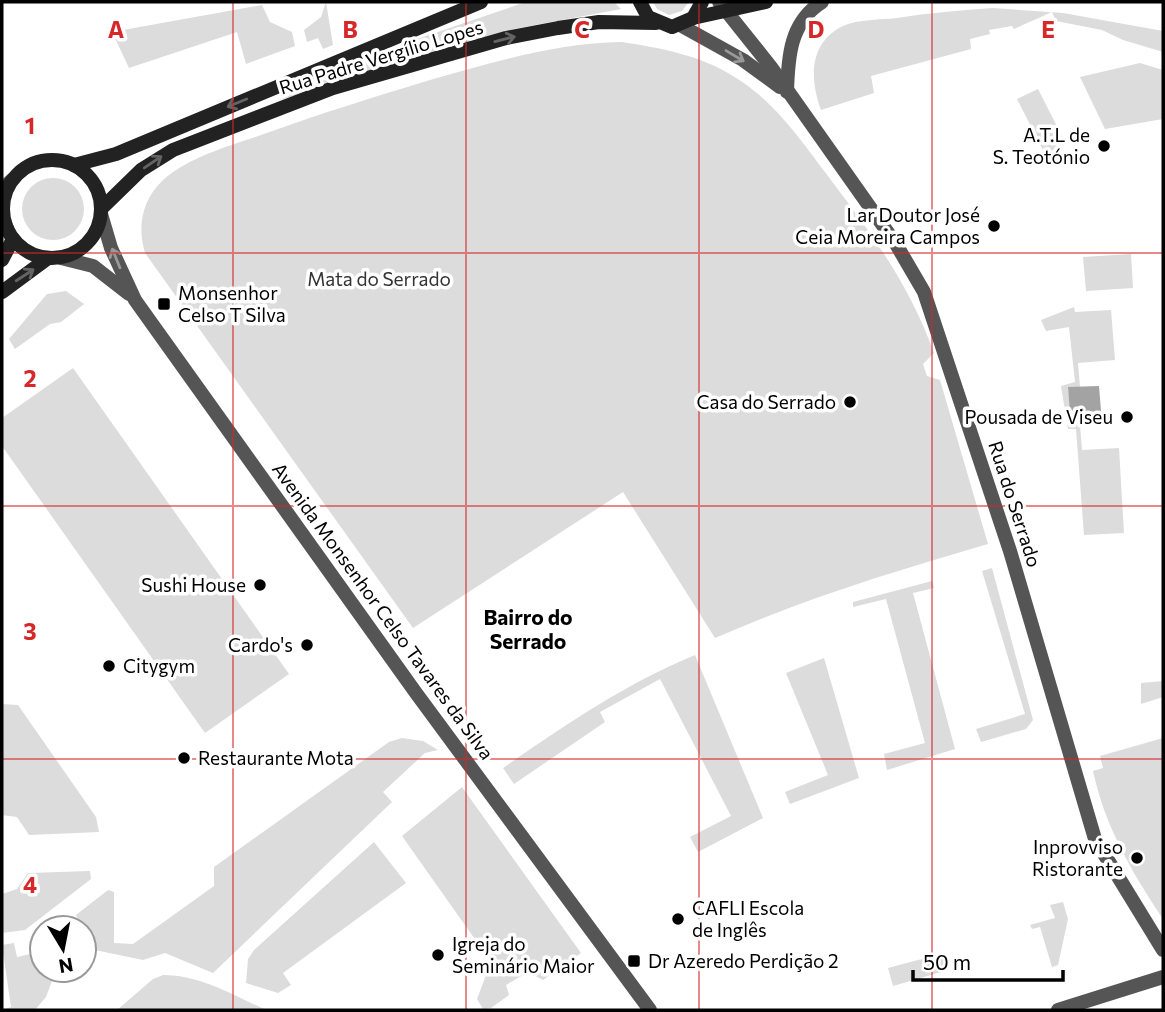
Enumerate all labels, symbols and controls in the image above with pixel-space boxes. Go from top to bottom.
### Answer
text: A [108,15,125,43]
street label: Rua Padre Vergílio Lopes [276,15,486,99]
text: B [342,15,358,43]
text: C [574,15,590,43]
text: D [808,15,825,43]
text: E [1041,15,1055,43]
one-way arrow [493,32,516,45]
one-way arrow [725,49,745,63]
one-way arrow [227,98,249,111]
text: 1 [25,111,35,139]
place label: A.T.L de S. Teotónio [993,123,1090,168]
marker: A.T.L de S. Teotónio [1096,138,1112,154]
one-way arrow [142,155,162,169]
place label: Lar Doutor José Ceia Moreira Campos [795,203,980,248]
marker: Lar Doutor José Ceia Moreira Campos [986,218,1002,234]
one-way arrow [108,247,121,269]
park label: Mata do Serrado [307,267,451,290]
one-way arrow [15,268,34,283]
place label: Monsenhor Celso T Silva [178,281,286,326]
marker: Monsenhor Celso T Silva [156,296,172,312]
text: 2 [23,364,37,392]
place label: Casa do Serrado [696,390,836,413]
marker: Casa do Serrado [842,394,858,410]
place label: Pousada de Viseu [964,405,1113,428]
marker: Pousada de Viseu [1119,409,1135,425]
street label: Rua do Serrado [984,438,1047,570]
street label: Avenida Monsenhor Celso Tavares da Silva [268,458,499,764]
place label: Sushi House [141,573,246,596]
marker: Sushi House [252,577,268,593]
district label: Bairro do Serrado [483,604,573,653]
text: 3 [23,617,37,645]
place label: Cardo's [228,633,293,656]
marker: Cardo's [299,637,315,653]
place label: Citygym [123,654,195,677]
marker: Citygym [101,658,117,674]
place label: Restaurante Mota [198,746,354,769]
marker: Restaurante Mota [176,750,192,766]
place label: Inprovviso Ristorante [1032,835,1123,880]
marker: Inprovviso Ristorante [1129,850,1145,866]
text: 4 [23,870,37,898]
place label: CAFLI Escola de Inglês [692,896,804,941]
marker: CAFLI Escola de Inglês [670,911,686,927]
north arrow [28,914,98,984]
place label: Igreja do Seminário Maior [452,932,595,977]
scale bar [913,939,1064,983]
marker: Igreja do Seminário Maior [430,947,446,963]
place label: Dr Azeredo Perdição 2 [648,949,839,972]
text: 50 m [923,949,971,974]
marker: Dr Azeredo Perdição 2 [626,953,642,969]
text: N [57,954,75,979]

